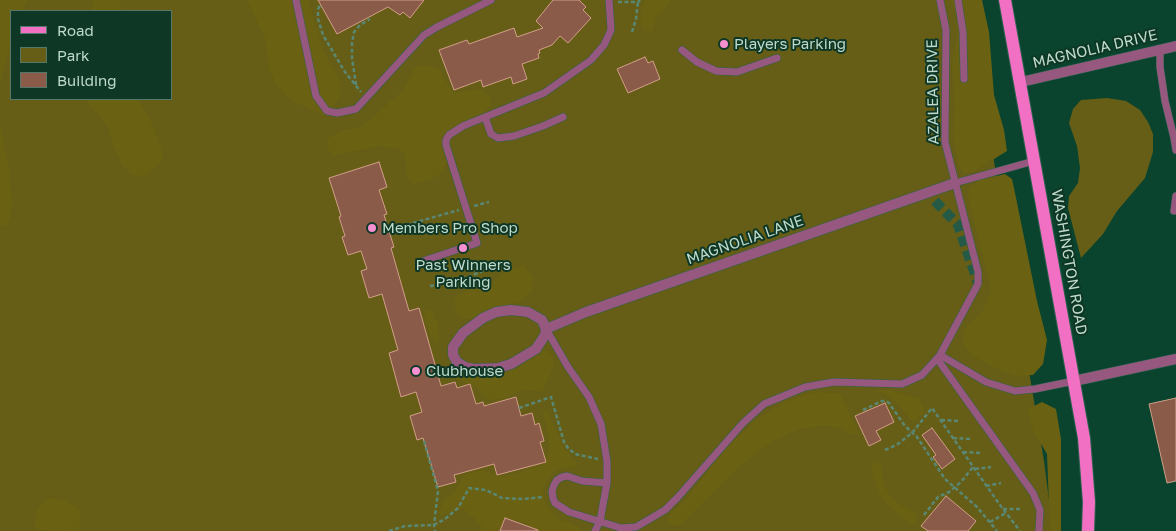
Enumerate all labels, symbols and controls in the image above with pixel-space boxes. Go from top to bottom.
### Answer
legend [10,10,172,100]
text: Road [57,21,94,39]
street label: MAGNOLIA DRIVE [1031,26,1159,72]
place label: Players Parking [734,35,846,53]
marker: Players Parking [718,38,730,50]
street label: AZALEA DRIVE [923,39,943,145]
text: Park [57,46,89,64]
text: Building [57,71,117,89]
street label: WASHINGTON ROAD [1047,188,1091,336]
street label: MAGNOLIA LANE [684,212,806,268]
place label: Members Pro Shop [382,219,518,237]
marker: Members Pro Shop [366,222,378,234]
marker: Past Winners Parking [457,242,469,254]
place label: Past Winners Parking [415,256,511,291]
place label: Clubhouse [426,362,503,380]
marker: Clubhouse [410,365,422,377]

